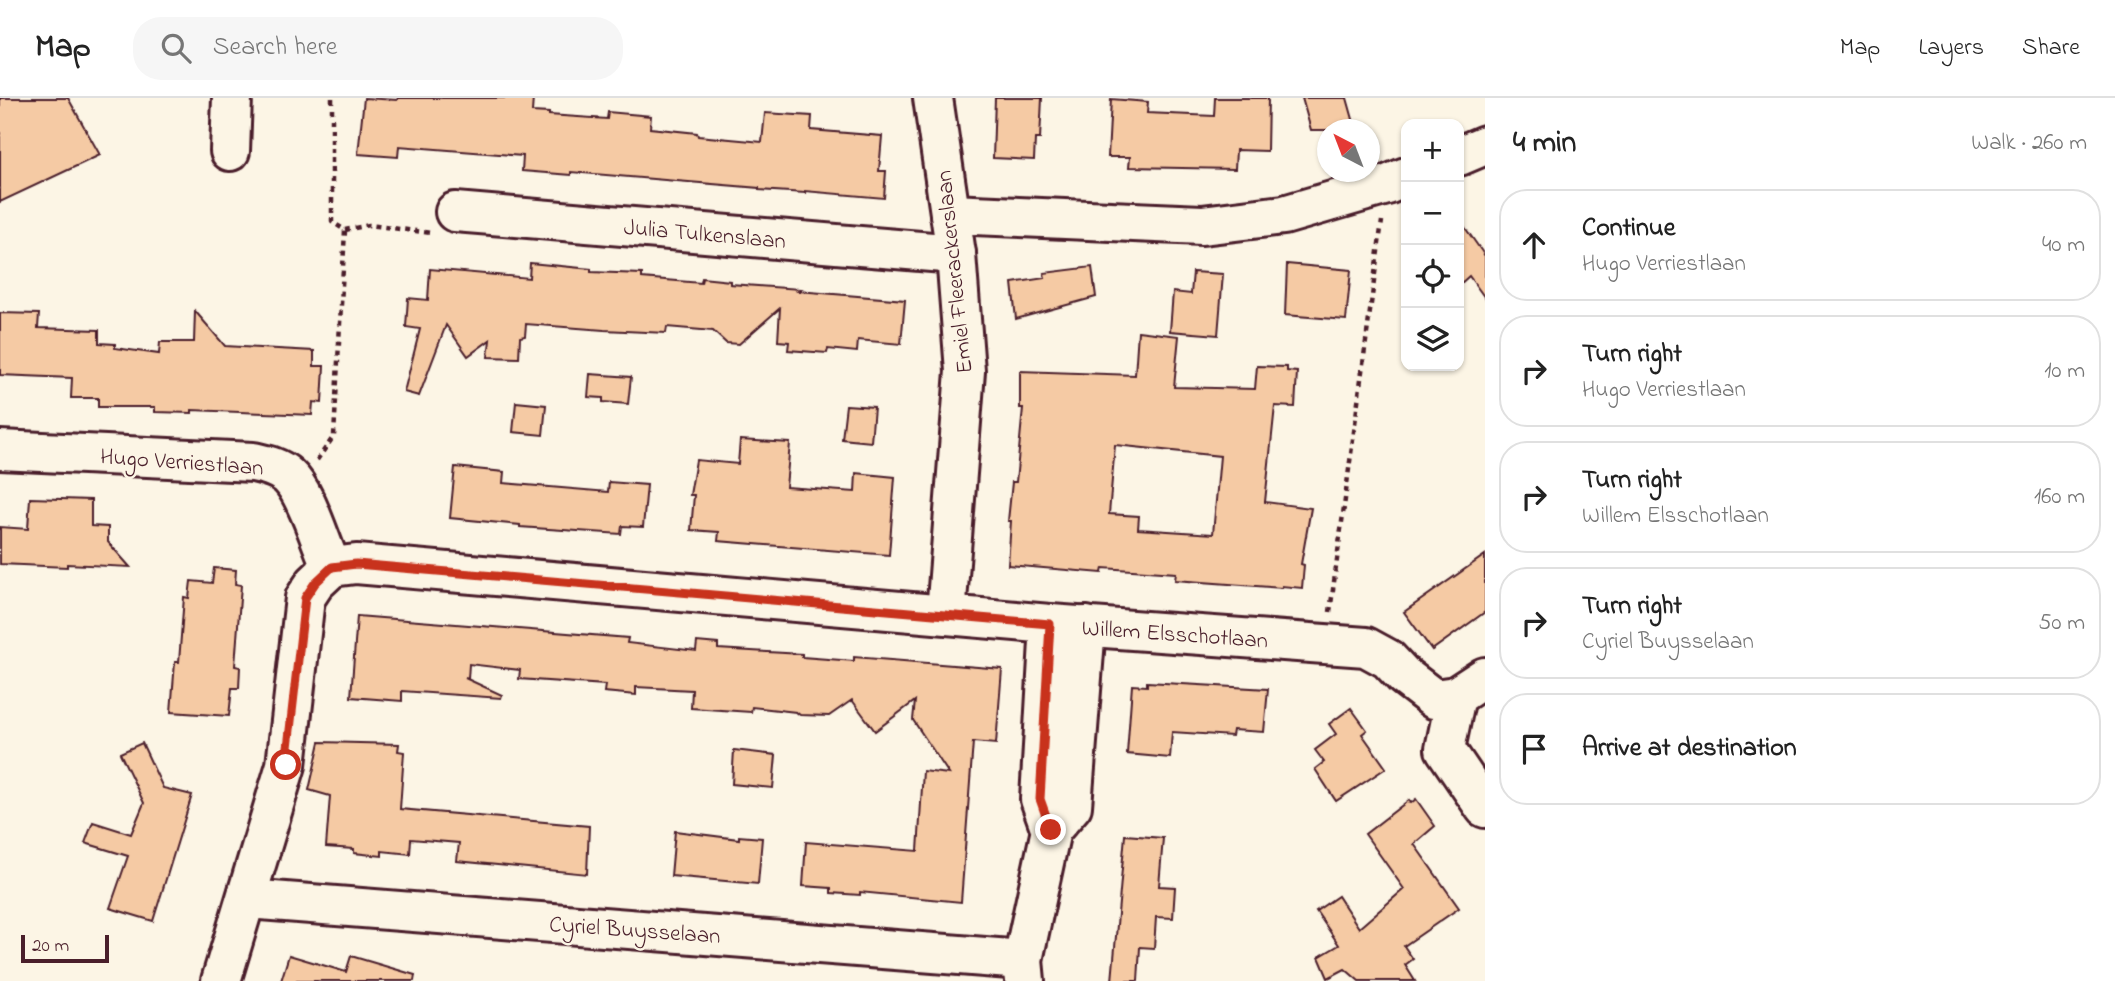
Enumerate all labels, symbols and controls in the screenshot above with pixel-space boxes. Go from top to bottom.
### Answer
search box [133,17,623,80]
text: Map [35,24,91,72]
icon: search [157,29,195,67]
text: Search here [213,29,337,67]
text: Map [1840,31,1880,66]
text: Layers [1918,31,1984,66]
text: Share [2022,31,2080,66]
north arrow [1317,119,1380,182]
map controls [1401,119,1464,371]
button: + [1401,119,1464,182]
text: 4 min [1513,122,1576,166]
text: Walk · 260 m [1971,127,2087,160]
street label: Emiel Fleerackerslaan [928,168,983,375]
button: − [1401,182,1464,245]
text: Continue [1582,210,1675,248]
street label: Julia Tulkenslaan [622,212,787,259]
icon: ahead [1515,226,1553,264]
text: 40 m [2042,229,2085,262]
button: locate [1401,245,1464,308]
text: Hugo Verriestlaan [1582,248,1746,281]
button: layers [1401,308,1464,371]
text: Turn right [1582,336,1682,374]
icon: right [1515,352,1553,390]
text: 10 m [2044,355,2085,388]
text: Hugo Verriestlaan [1582,374,1746,407]
street label: Hugo Verriestlaan [99,441,265,487]
text: Turn right [1582,462,1682,500]
icon: right [1515,478,1553,516]
text: 160 m [2034,481,2085,514]
text: Willem Elsschotlaan [1582,500,1769,533]
text: Turn right [1582,588,1682,626]
icon: right [1515,604,1553,642]
text: 50 m [2038,607,2085,640]
street label: Willem Elsschotlaan [1080,613,1269,658]
text: Cyriel Buysselaan [1582,626,1754,659]
icon: arrive [1515,730,1553,768]
text: Arrive at destination [1582,730,1797,768]
route start [270,749,301,780]
route end [1035,814,1066,845]
street label: Cyriel Buysselaan [548,909,722,956]
scale bar [21,932,108,964]
text: 20 m [32,933,69,960]

